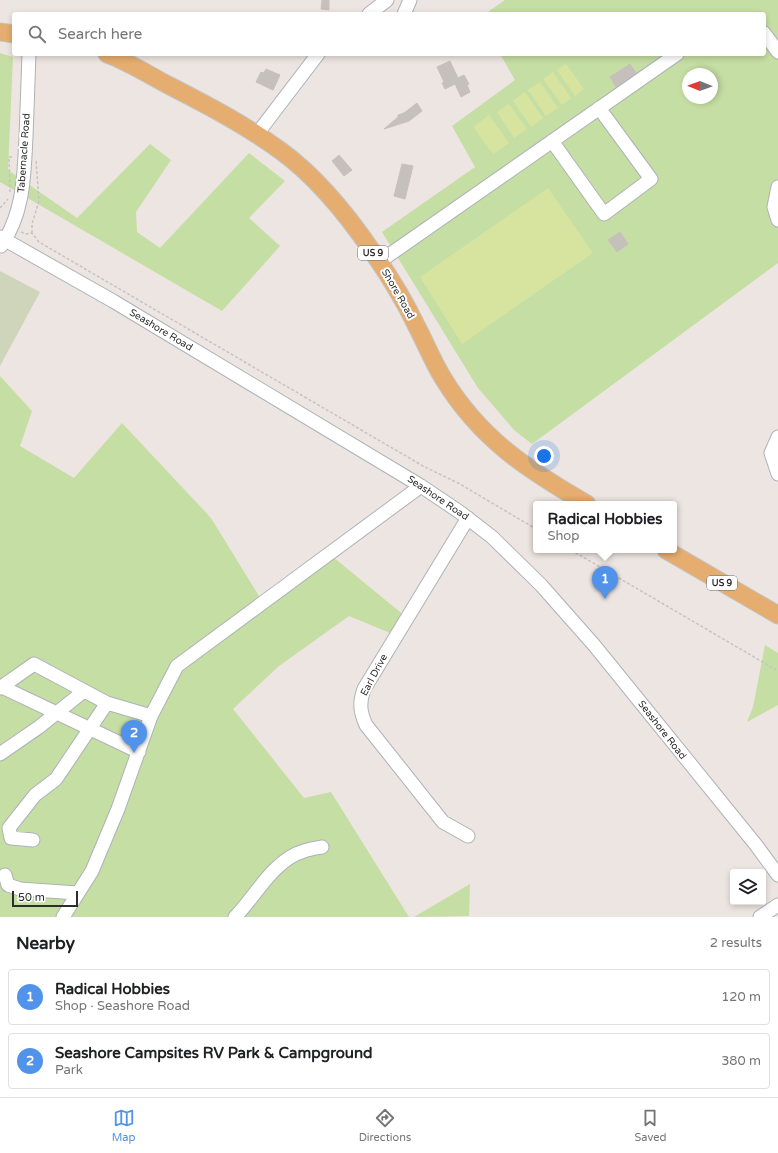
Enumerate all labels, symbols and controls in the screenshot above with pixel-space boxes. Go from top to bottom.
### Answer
search box [12,12,766,56]
icon: search [26,23,48,45]
text: Search here [58,25,142,43]
north arrow [682,68,718,104]
street label: Tabernacle Road [15,113,33,193]
road number: US 9 [358,246,388,260]
street label: Shore Road [379,267,417,321]
street label: Seashore Road [127,306,195,354]
your location [534,446,554,466]
street label: Seashore Road [405,473,471,523]
popup [533,501,677,553]
text: Radical Hobbies [548,510,662,528]
text: Shop [548,528,579,544]
pin: 1 [592,566,618,599]
road number: US 9 [707,576,737,590]
street label: Earl Drive [358,652,390,698]
street label: Seashore Road [635,698,689,762]
pin: 2 [121,720,147,753]
map controls [730,869,766,905]
button: layers [730,869,766,905]
scale bar [12,889,78,908]
text: 50 m [18,891,45,904]
text: Nearby [16,933,75,954]
text: 2 results [710,935,762,951]
text: Radical Hobbies [55,980,170,998]
text: 1 [26,989,34,1005]
text: 120 m [721,989,761,1005]
text: Shop · Seashore Road [55,998,190,1014]
text: Seashore Campsites RV Park & Campground [55,1044,373,1062]
text: 2 [26,1053,34,1069]
text: 380 m [721,1053,761,1069]
text: Park [55,1062,83,1078]
tab: Map [112,1107,135,1144]
tab: Directions [359,1107,411,1144]
tab: Saved [635,1107,666,1144]

